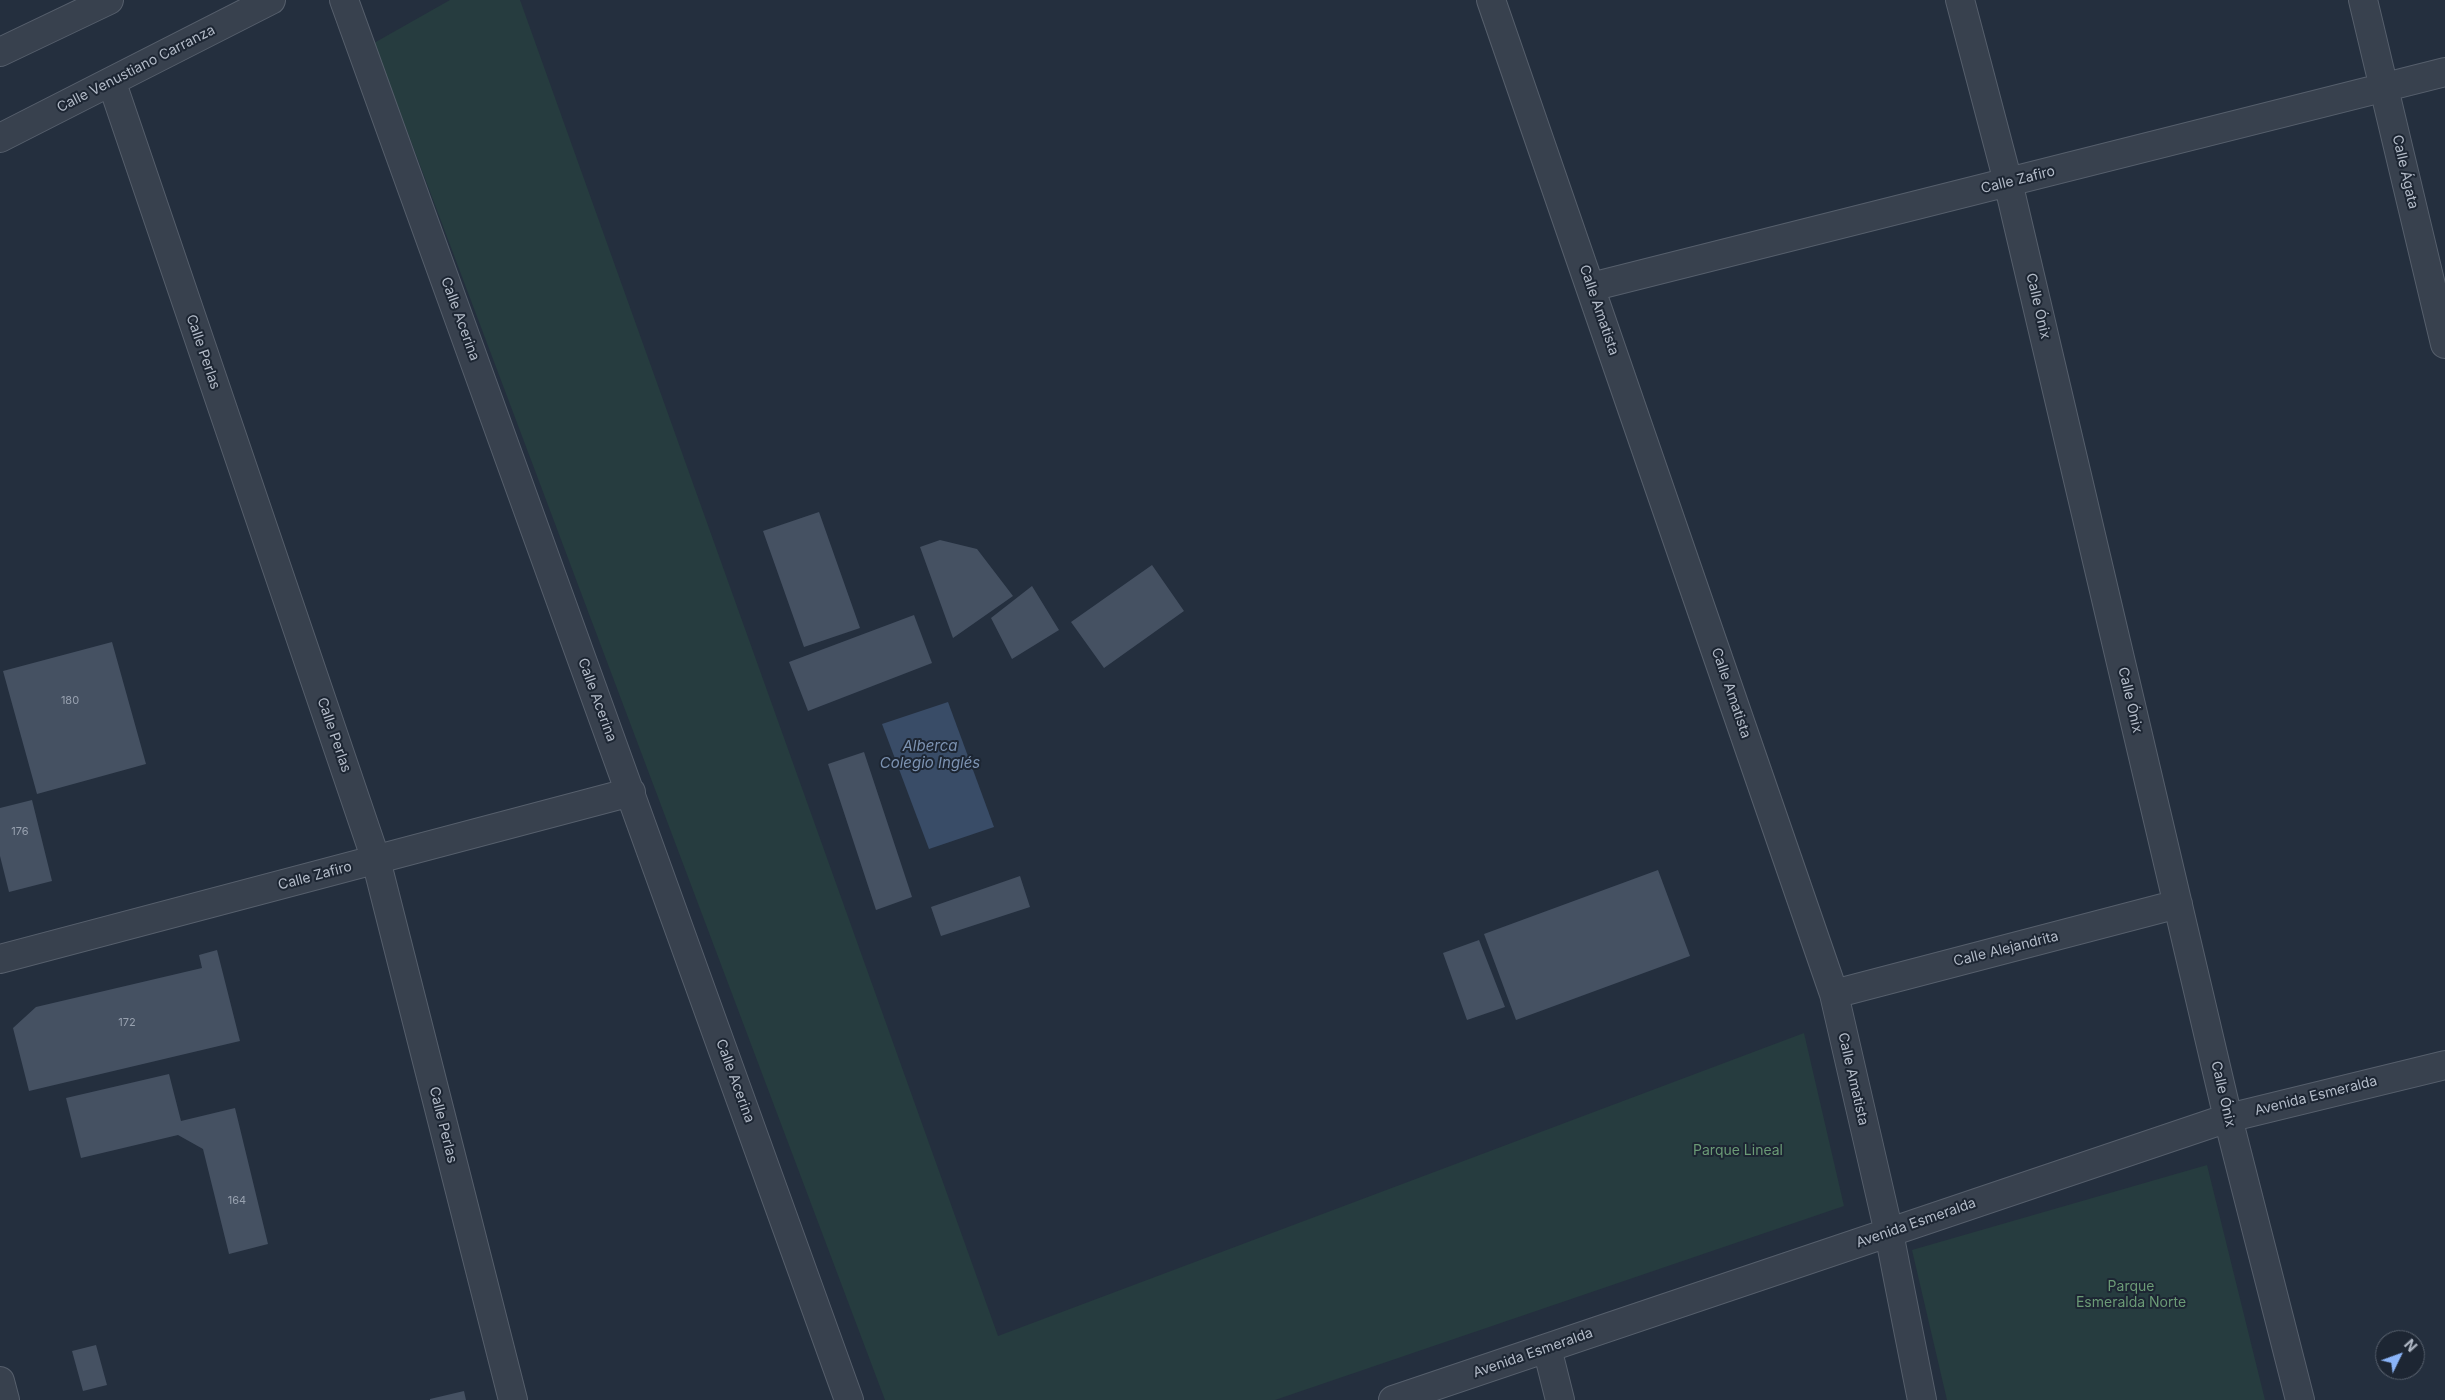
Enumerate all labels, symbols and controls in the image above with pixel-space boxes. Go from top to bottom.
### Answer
street label: Calle Venustiano Carranza [54,22,218,116]
street label: Calle Ágata [2388,133,2422,211]
street label: Calle Zafiro [1979,163,2057,197]
street label: Calle Amatista [1576,263,1622,357]
street label: Calle Ónix [2022,271,2054,341]
street label: Calle Acerina [437,275,483,363]
street label: Calle Perlas [182,312,224,392]
street label: Calle Amatista [1708,646,1754,740]
street label: Calle Acerina [574,656,620,744]
street label: Calle Ónix [2114,665,2146,735]
house number: 180 [61,694,79,708]
street label: Calle Perlas [313,695,355,775]
water label: Alberca Colegio Inglés [880,737,980,772]
house number: 176 [11,825,29,839]
street label: Calle Zafiro [276,858,354,894]
street label: Calle Alejandrita [1952,928,2060,970]
house number: 172 [118,1016,136,1030]
street label: Calle Amatista [1834,1031,1872,1127]
street label: Calle Acerina [712,1037,758,1125]
street label: Calle Ónix [2207,1059,2239,1129]
street label: Avenida Esmeralda [2253,1073,2379,1119]
street label: Calle Perlas [425,1085,461,1165]
park label: Parque Lineal [1693,1143,1783,1159]
house number: 164 [228,1194,246,1208]
street label: Avenida Esmeralda [1854,1195,1978,1251]
park label: Parque Esmeralda Norte [2076,1279,2186,1311]
street label: Avenida Esmeralda [1471,1325,1595,1381]
north arrow [2375,1330,2425,1380]
text: N [2401,1336,2421,1355]

